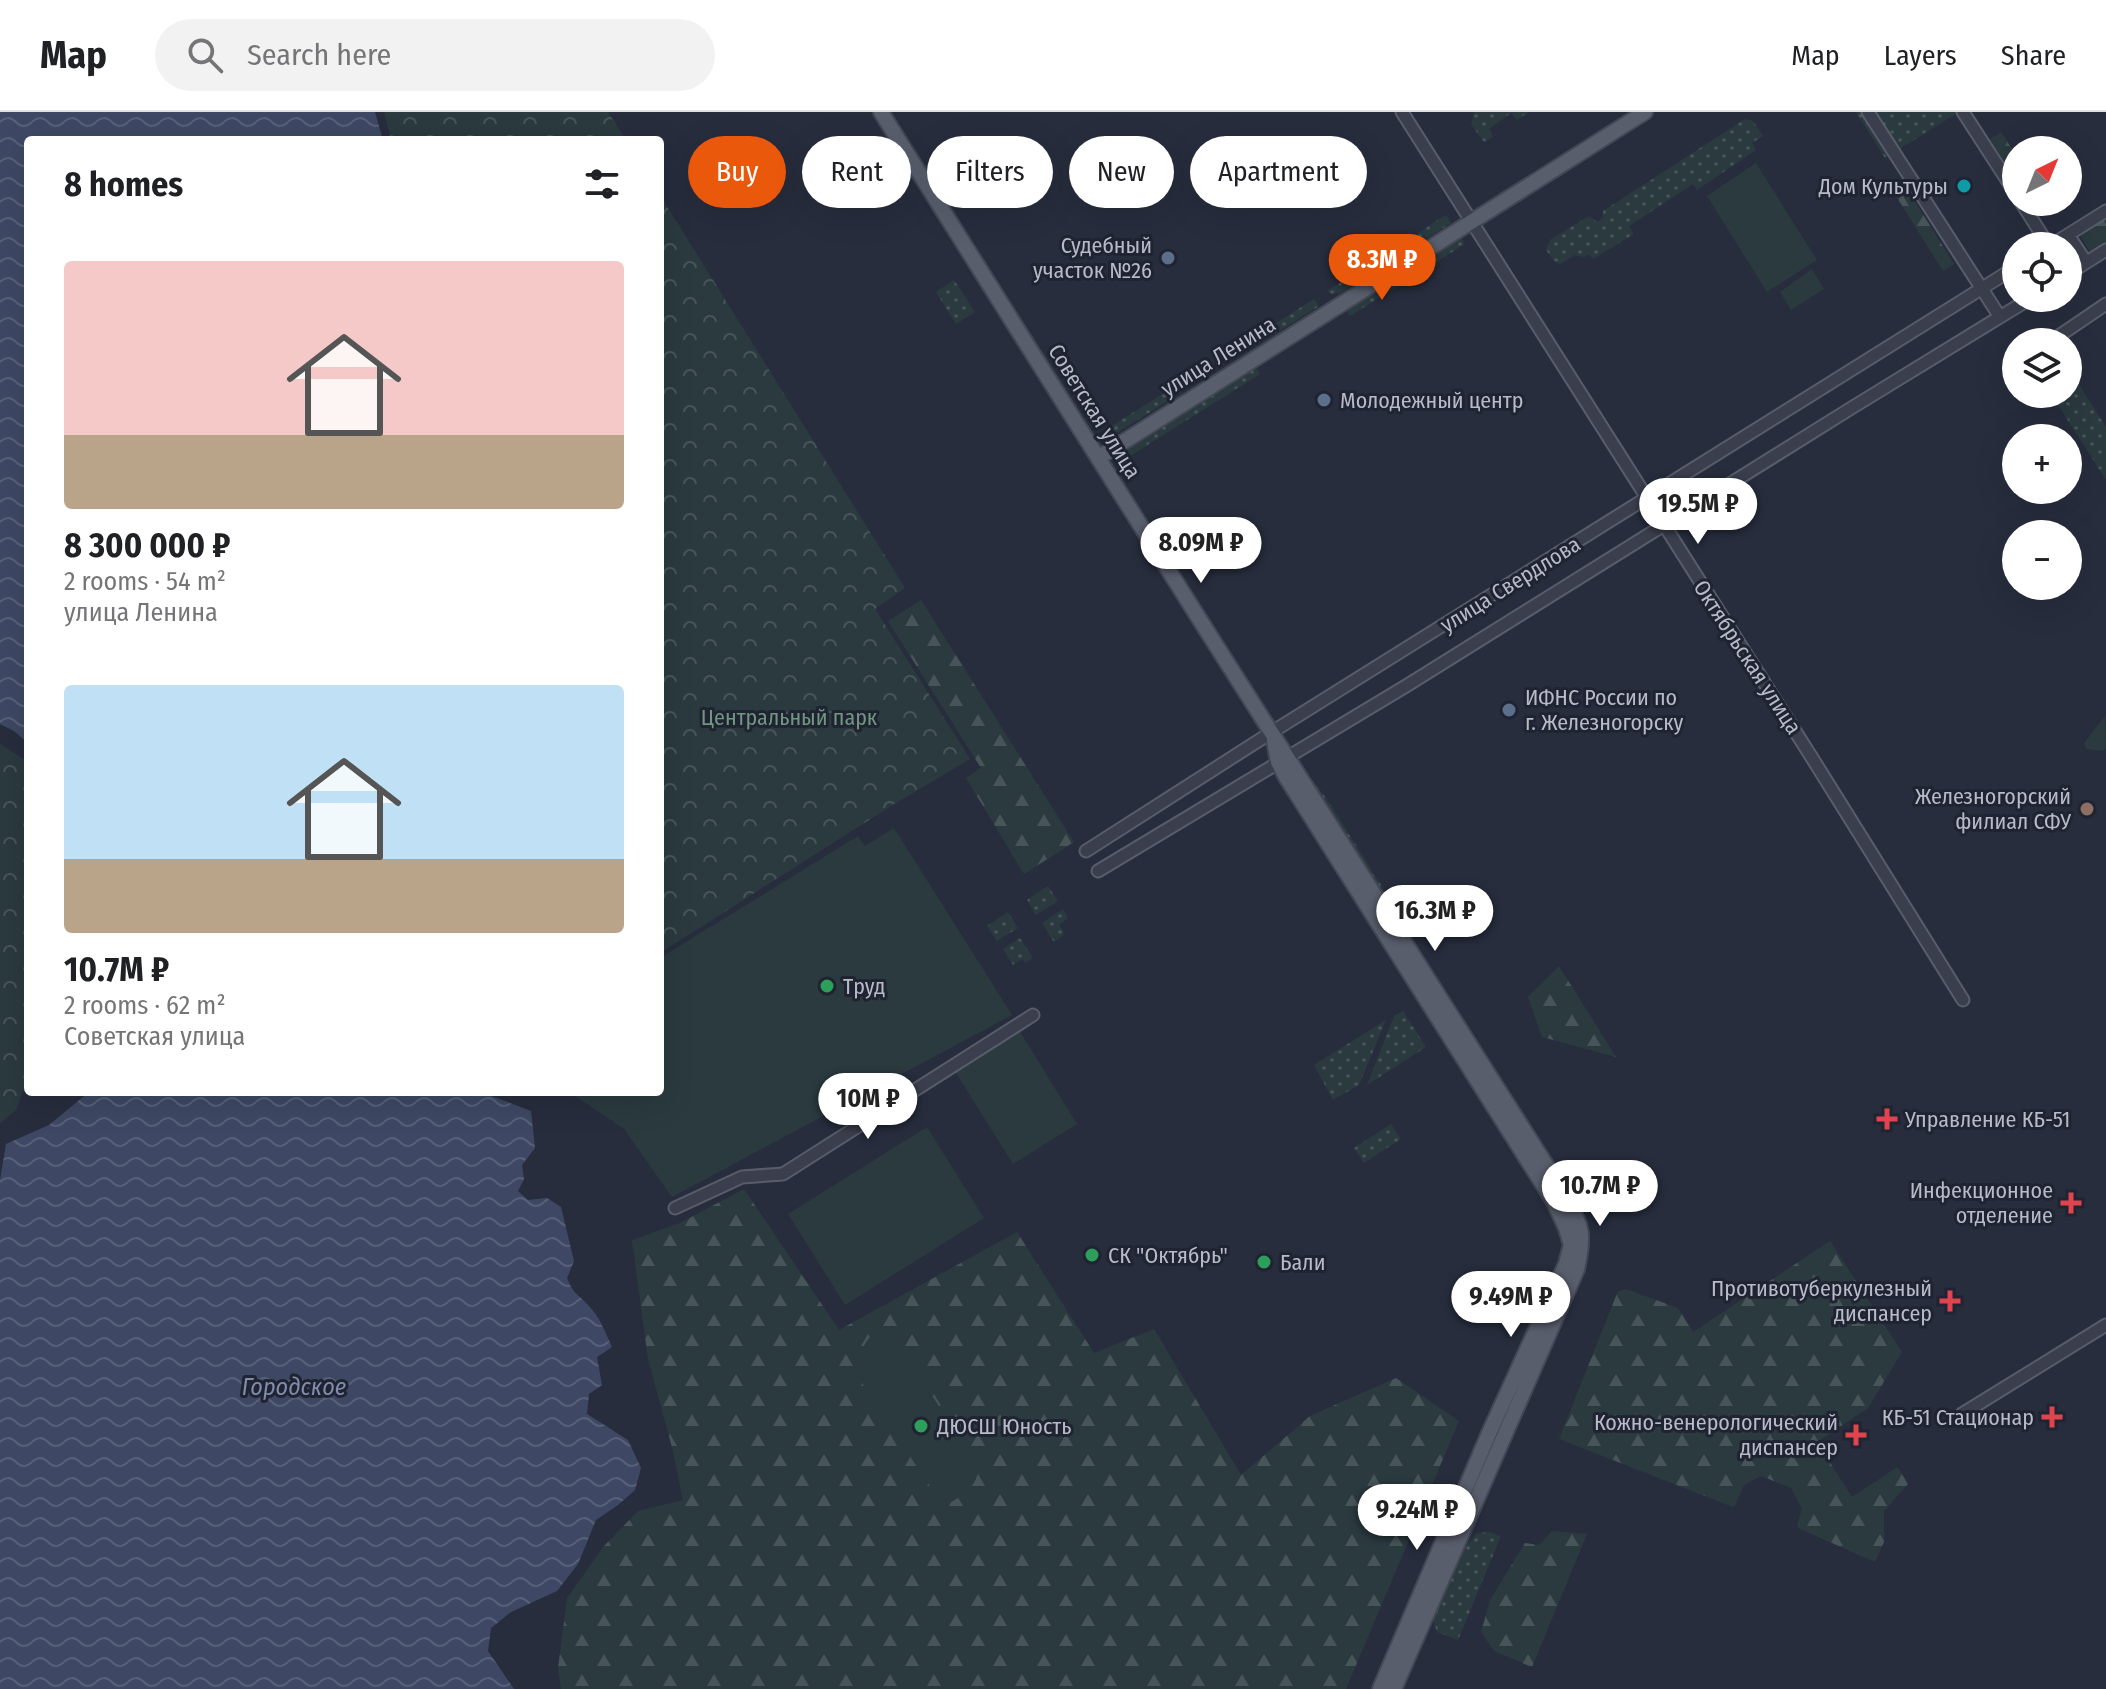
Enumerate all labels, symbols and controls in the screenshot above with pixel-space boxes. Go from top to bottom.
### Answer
search box [155,19,715,91]
text: Map [40,32,107,78]
icon: search [183,33,227,77]
text: Search here [247,37,391,73]
text: Map [1791,39,1840,72]
text: Layers [1884,39,1957,72]
text: Share [2001,39,2066,72]
chip: Buy [688,136,786,208]
chip: Rent [802,136,911,208]
chip: Filters [927,136,1053,208]
chip: New [1069,136,1174,208]
chip: Apartment [1190,136,1367,208]
north arrow [2002,136,2082,216]
map controls [2002,136,2082,600]
icon: filters [580,162,624,206]
text: 8 homes [64,164,183,205]
place label: Дом Культуры [1818,173,1948,200]
marker: Дом Культуры [1955,177,1973,195]
place label: Судебный участок №26 [1033,232,1152,284]
button: locate [2002,232,2082,312]
pin: 8.3M ₽ [1317,234,1447,302]
text: 8.3M ₽ [1347,244,1417,275]
marker: Судебный участок №26 [1159,249,1177,267]
street label: улица Ленина [1156,310,1281,402]
icon: home [272,313,416,457]
button: layers [2002,328,2082,408]
street label: Советская улица [1042,339,1147,483]
place label: Молодежный центр [1340,387,1523,414]
marker: Молодежный центр [1315,391,1333,409]
button: + [2002,424,2082,504]
pin: 19.5M ₽ [1624,478,1772,546]
text: 19.5M ₽ [1657,488,1739,519]
pin: 8.09M ₽ [1127,517,1275,585]
button: − [2002,520,2082,600]
text: 8 300 000 ₽ [64,525,230,566]
text: 8.09M ₽ [1159,527,1243,558]
street label: улица Свердлова [1435,531,1585,638]
text: 2 rooms · 54 m² [64,566,226,597]
street label: Октябрьская улица [1688,575,1807,739]
text: улица Ленина [64,597,218,628]
place label: ИФНС России по г. Железногорску [1525,684,1683,736]
marker: ИФНС России по г. Железногорску [1500,701,1518,719]
park label: Центральный парк [701,704,878,731]
icon: home [272,737,416,881]
place label: Железногорский филиал СФУ [1915,783,2071,835]
marker: Железногорский филиал СФУ [2078,800,2096,818]
pin: 16.3M ₽ [1361,885,1509,953]
text: 16.3M ₽ [1394,895,1476,926]
text: 10.7M ₽ [64,949,169,990]
place label: Труд [843,973,885,1000]
marker: Труд [818,977,836,995]
text: 2 rooms · 62 m² [64,990,226,1021]
text: Советская улица [64,1021,245,1052]
pin: 10M ₽ [812,1073,924,1141]
text: 10M ₽ [836,1083,900,1114]
place label: Управление КБ-51 [1904,1106,2070,1133]
marker: Управление КБ-51 [1876,1108,1898,1130]
pin: 10.7M ₽ [1526,1160,1674,1228]
text: 10.7M ₽ [1560,1170,1640,1201]
place label: Инфекционное отделение [1910,1177,2053,1229]
marker: Инфекционное отделение [2060,1192,2082,1214]
place label: СК "Октябрь" [1108,1242,1228,1269]
marker: СК "Октябрь" [1083,1246,1101,1264]
place label: Бали [1280,1249,1325,1276]
marker: Бали [1255,1253,1273,1271]
pin: 9.49M ₽ [1437,1271,1585,1339]
place label: Противотуберкулезный диспансер [1711,1275,1932,1327]
text: 9.49M ₽ [1469,1281,1553,1312]
marker: Противотуберкулезный диспансер [1939,1290,1961,1312]
water label: Городское [242,1373,346,1401]
place label: КБ-51 Стационар [1882,1404,2034,1431]
marker: КБ-51 Стационар [2041,1406,2063,1428]
place label: Кожно-венерологический диспансер [1594,1409,1838,1461]
place label: ДЮСШ Юность [936,1413,1071,1440]
marker: ДЮСШ Юность [912,1417,930,1435]
marker: Кожно-венерологический диспансер [1845,1424,1867,1446]
pin: 9.24M ₽ [1343,1484,1491,1552]
text: 9.24M ₽ [1376,1494,1458,1525]

